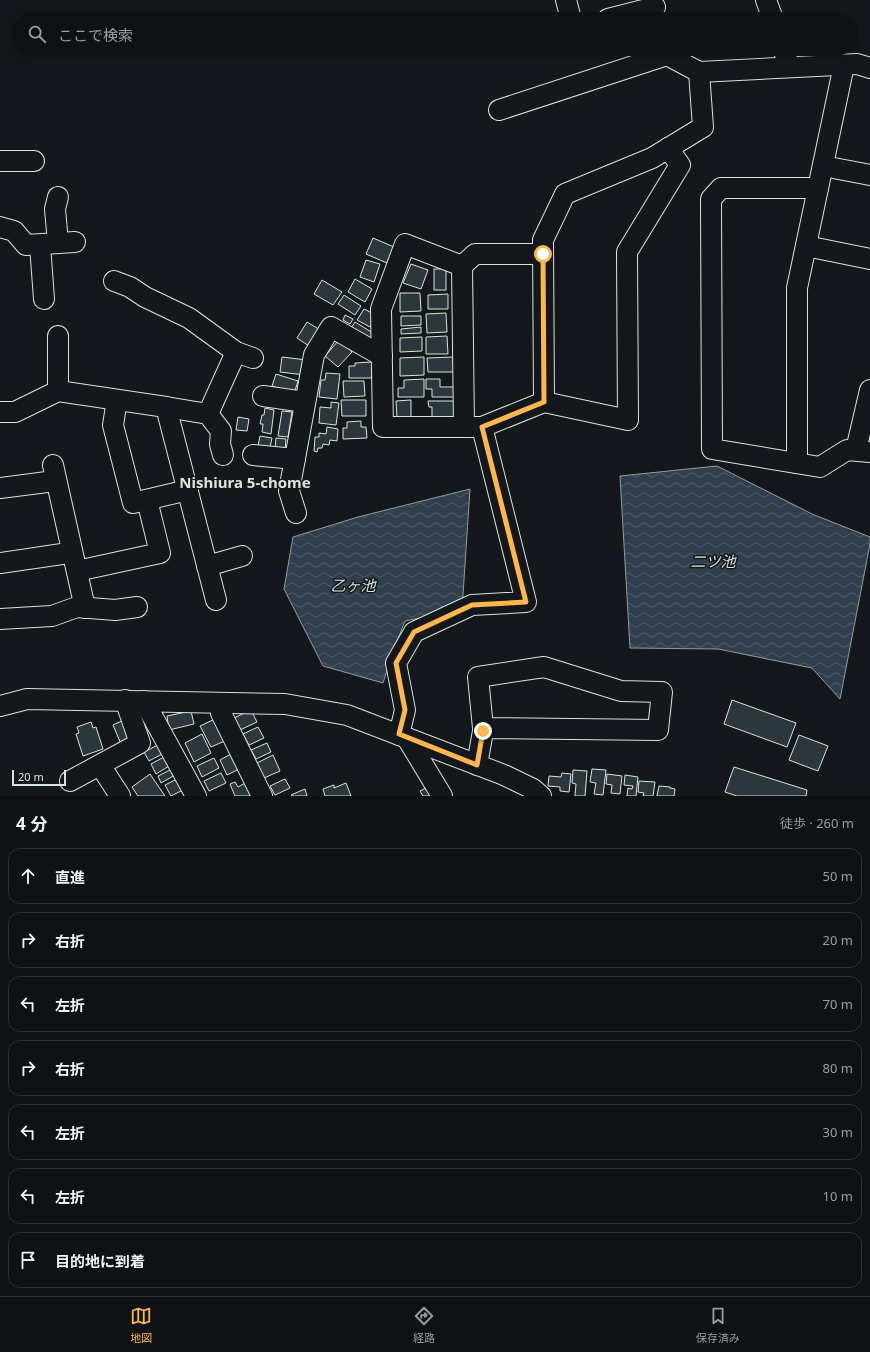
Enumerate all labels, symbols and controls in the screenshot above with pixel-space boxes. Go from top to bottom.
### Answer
search box [12,12,858,56]
icon: search [26,23,48,45]
text: ここで検索 [58,25,133,45]
route start [534,245,552,263]
district label: Nishiura 5-chome [179,472,311,492]
water label: 二ツ池 [690,551,737,571]
water label: 乙ヶ池 [330,575,377,595]
route end [474,722,492,740]
scale bar [12,768,66,787]
text: 20 m [18,769,44,784]
text: 4 分 [16,812,47,835]
text: 徒歩 · 260 m [780,814,854,832]
icon: ahead [17,865,39,887]
text: 直進 [55,867,85,887]
text: 50 m [823,867,853,885]
icon: right [17,929,39,951]
text: 右折 [55,931,85,951]
text: 20 m [823,931,853,949]
icon: left [17,993,39,1015]
text: 左折 [55,995,85,1015]
text: 70 m [823,995,853,1013]
icon: right [17,1057,39,1079]
text: 右折 [55,1059,85,1079]
text: 80 m [823,1059,853,1077]
icon: left [17,1121,39,1143]
text: 左折 [55,1123,85,1143]
text: 30 m [823,1123,853,1141]
icon: left [17,1185,39,1207]
text: 左折 [55,1187,85,1207]
text: 10 m [823,1187,853,1205]
icon: arrive [17,1249,39,1271]
text: 目的地に到着 [55,1251,145,1271]
tab: 地図 [130,1305,152,1345]
tab: 経路 [413,1305,435,1345]
tab: 保存済み [696,1305,740,1345]

